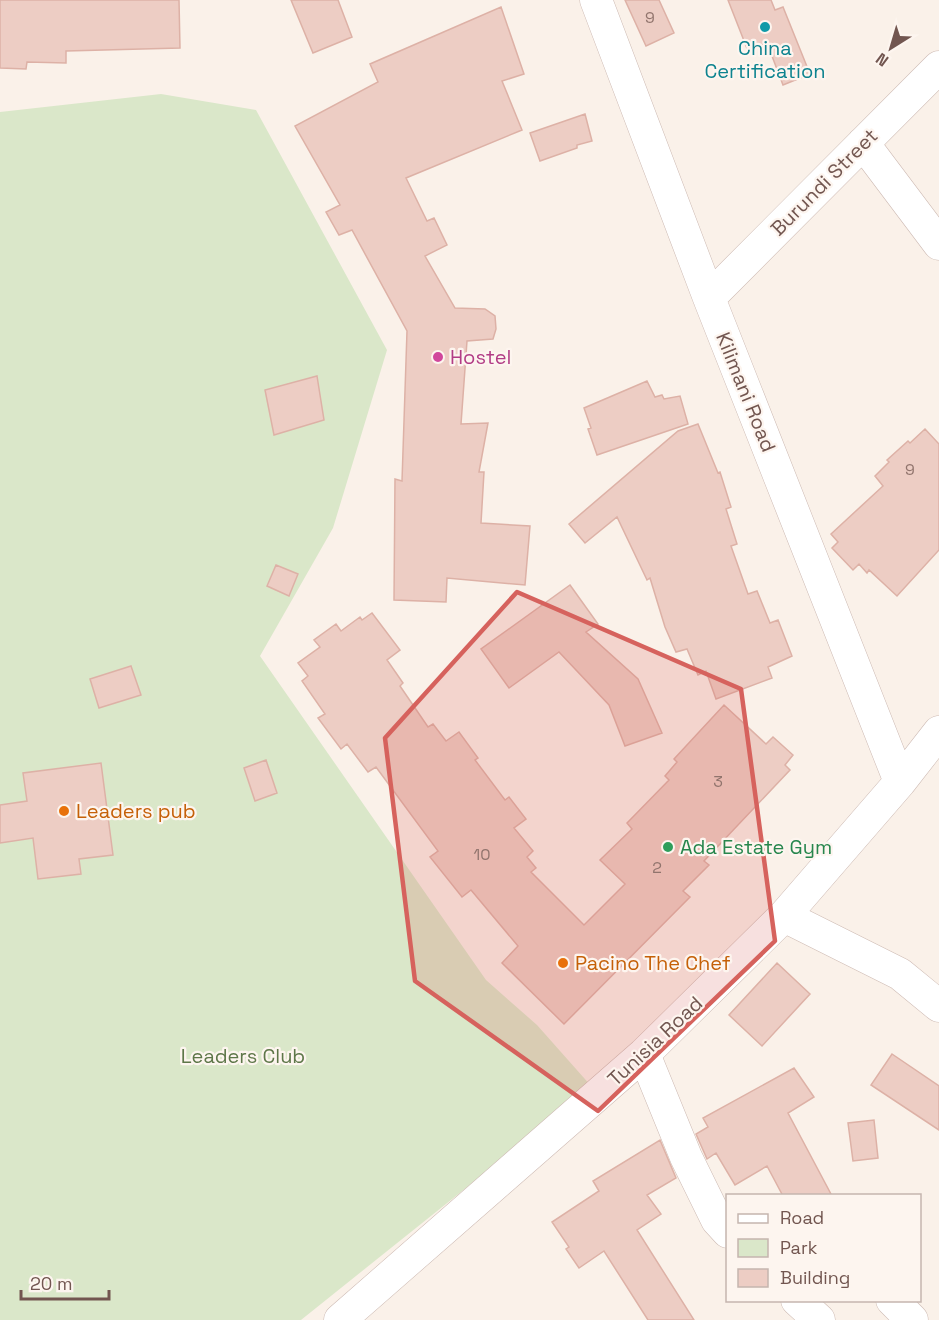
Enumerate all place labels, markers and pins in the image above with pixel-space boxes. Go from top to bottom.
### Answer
marker: China Certification [758,20,772,34]
place label: China Certification [704,35,826,84]
place label: Hostel [450,344,511,370]
marker: Hostel [431,350,445,364]
place label: Leaders pub [76,798,196,824]
marker: Leaders pub [57,804,71,818]
place label: Ada Estate Gym [680,834,832,860]
marker: Ada Estate Gym [661,840,675,854]
place label: Pacino The Chef [575,950,731,976]
marker: Pacino The Chef [556,956,570,970]

